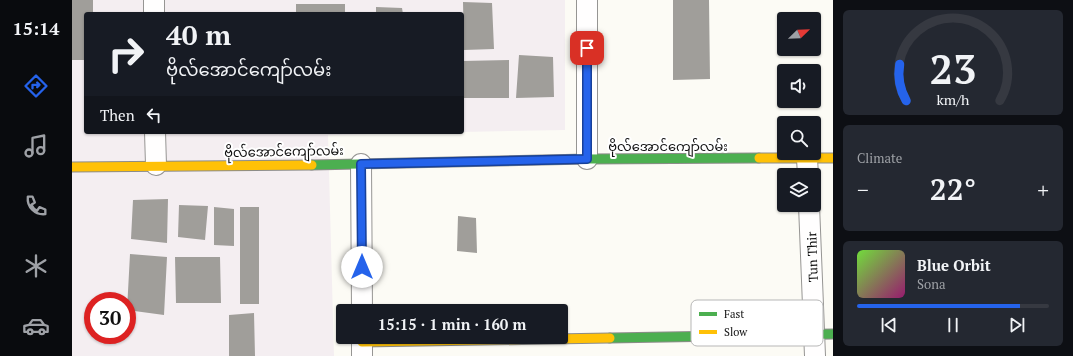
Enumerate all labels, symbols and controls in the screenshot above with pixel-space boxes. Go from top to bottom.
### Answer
north arrow [777,12,821,56]
map controls [777,12,821,212]
text: 15:14 [13,16,59,40]
text: 40 m [166,16,231,53]
icon: right [100,28,152,80]
pin [570,31,604,65]
icon: arrive [576,37,598,59]
text: 23 [929,40,977,95]
text: ဗိုလ်အောင်ကျော်လမ်း [166,57,332,81]
button: sound [777,64,821,108]
icon: directions [22,72,50,100]
text: km/h [937,89,970,108]
icon: left [143,104,165,126]
text: Then [100,105,135,125]
button: search [777,116,821,160]
icon: music [22,132,50,160]
street label: ဗိုလ်အောင်ကျော်လမ်း [608,137,728,157]
street label: ဗိုလ်အောင်ကျော်လမ်း [224,141,344,163]
text: Climate [857,149,902,167]
button: layers [777,168,821,212]
text: 22° [930,169,976,209]
text: − [857,175,869,204]
text: + [1037,175,1049,204]
icon: phone [22,192,50,220]
street label: Tun Thir [802,231,822,283]
position arrow [341,246,383,288]
icon: climate [22,252,50,280]
text: Blue Orbit [917,255,991,275]
text: Sona [917,275,945,293]
speed limit sign: 30 [84,292,136,344]
legend [691,300,823,346]
text: Fast [724,307,744,321]
icon: car [22,312,50,340]
text: 15:15 · 1 min · 160 m [378,314,526,334]
icon: previous [878,314,900,336]
icon: pause [942,314,964,336]
icon: next [1006,314,1028,336]
text: Slow [724,325,748,339]

